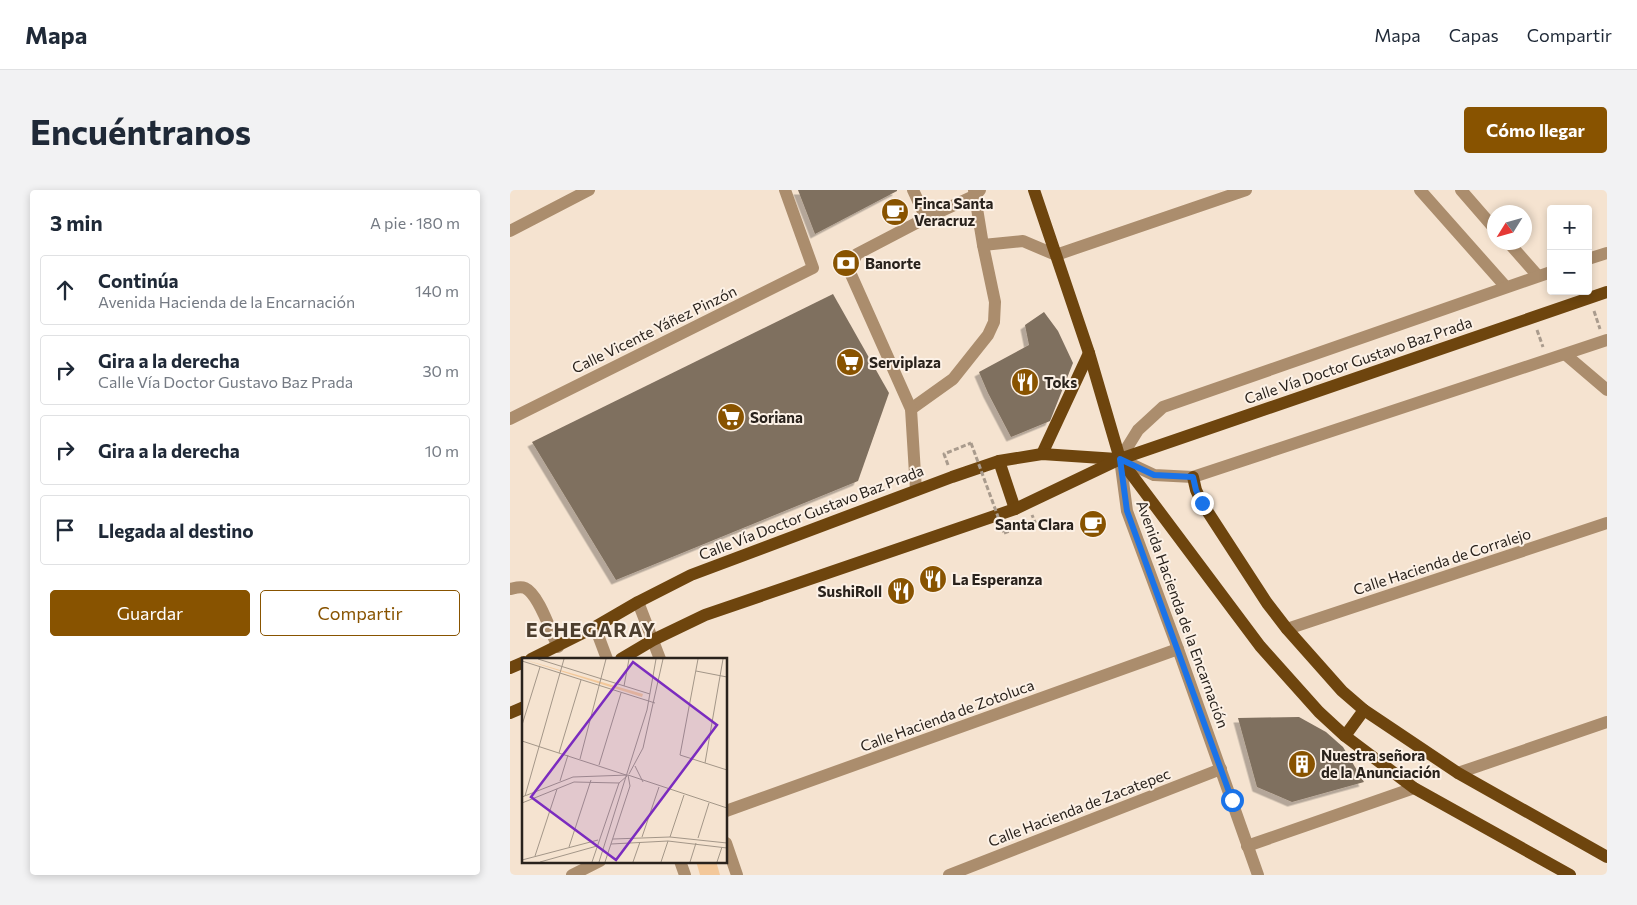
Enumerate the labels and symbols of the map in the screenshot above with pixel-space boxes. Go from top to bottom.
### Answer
place label: Finca Santa Veracruz [914,194,993,229]
cafe icon: Finca Santa Veracruz [880,197,910,227]
north arrow [1487,205,1532,250]
bank icon: Banorte [831,248,861,278]
place label: Banorte [865,254,921,272]
street label: Calle Vicente Yáñez Pinzón [569,281,739,377]
street label: Calle Vía Doctor Gustavo Baz Prada [1242,313,1474,407]
supermarket icon: Serviplaza [835,347,865,377]
place label: Serviplaza [869,353,941,371]
restaurant icon: Toks [1010,367,1040,397]
place label: Toks [1044,373,1077,391]
supermarket icon: Soriana [716,402,746,432]
place label: Soriana [750,408,803,426]
street label: Calle Vía Doctor Gustavo Baz Prada [696,461,926,563]
route end [1191,492,1214,515]
street label: Avenida Hacienda de la Encarnación [1133,498,1233,730]
cafe icon: Santa Clara [1078,509,1108,539]
place label: Santa Clara [995,515,1074,533]
street label: Calle Hacienda de Corralejo [1351,524,1533,598]
restaurant icon: La Esperanza [918,564,948,594]
place label: La Esperanza [952,570,1042,588]
restaurant icon: SushiRoll [886,576,916,606]
place label: SushiRoll [818,582,882,600]
district label: ECHEGARAY [526,617,656,641]
inset map [522,658,728,862]
street label: Calle Hacienda de Zotoluca [858,675,1036,755]
place label: Nuestra señora de la Anunciación [1321,746,1441,781]
building icon: Nuestra señora de la Anunciación [1287,749,1317,779]
street label: Calle Hacienda de Zacatepec [985,764,1173,850]
route start [1221,789,1244,812]

